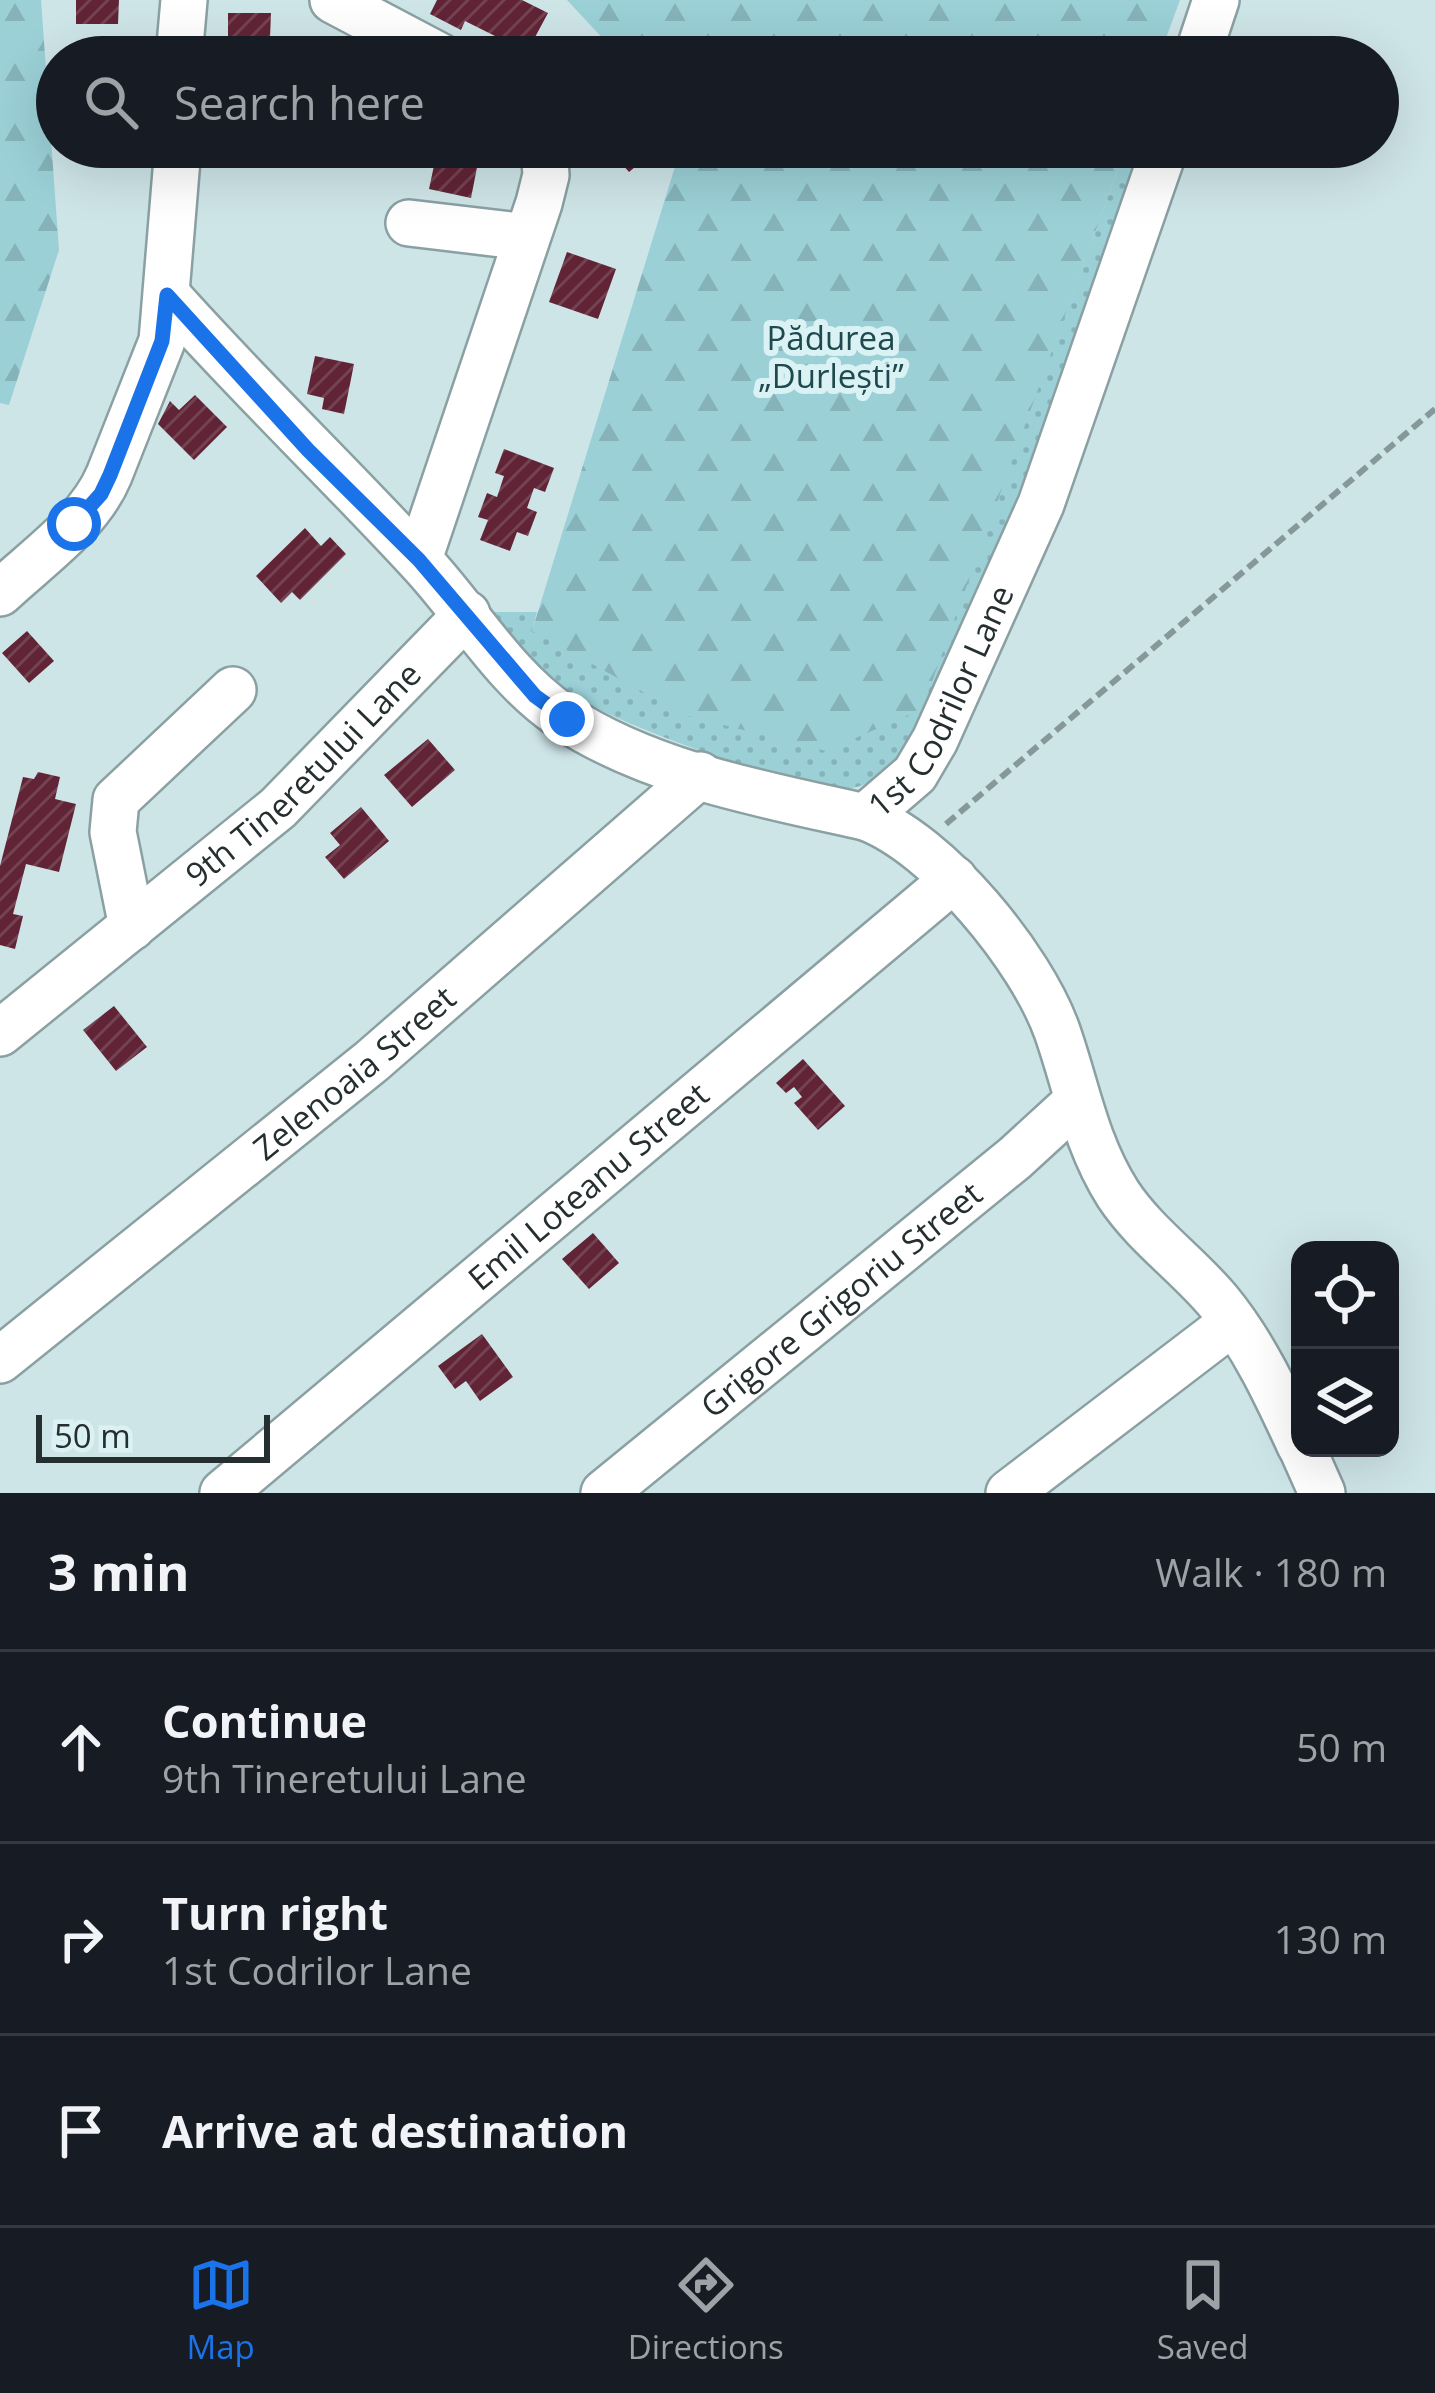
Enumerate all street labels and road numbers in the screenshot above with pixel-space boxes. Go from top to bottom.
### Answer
street label: 1st Codrilor Lane [858,578,1024,827]
street label: 9th Tineretului Lane [176,652,430,896]
street label: Zelenoaia Street [243,975,465,1170]
street label: Emil Loteanu Street [458,1072,718,1300]
street label: Grigore Grigoriu Street [691,1171,991,1428]

